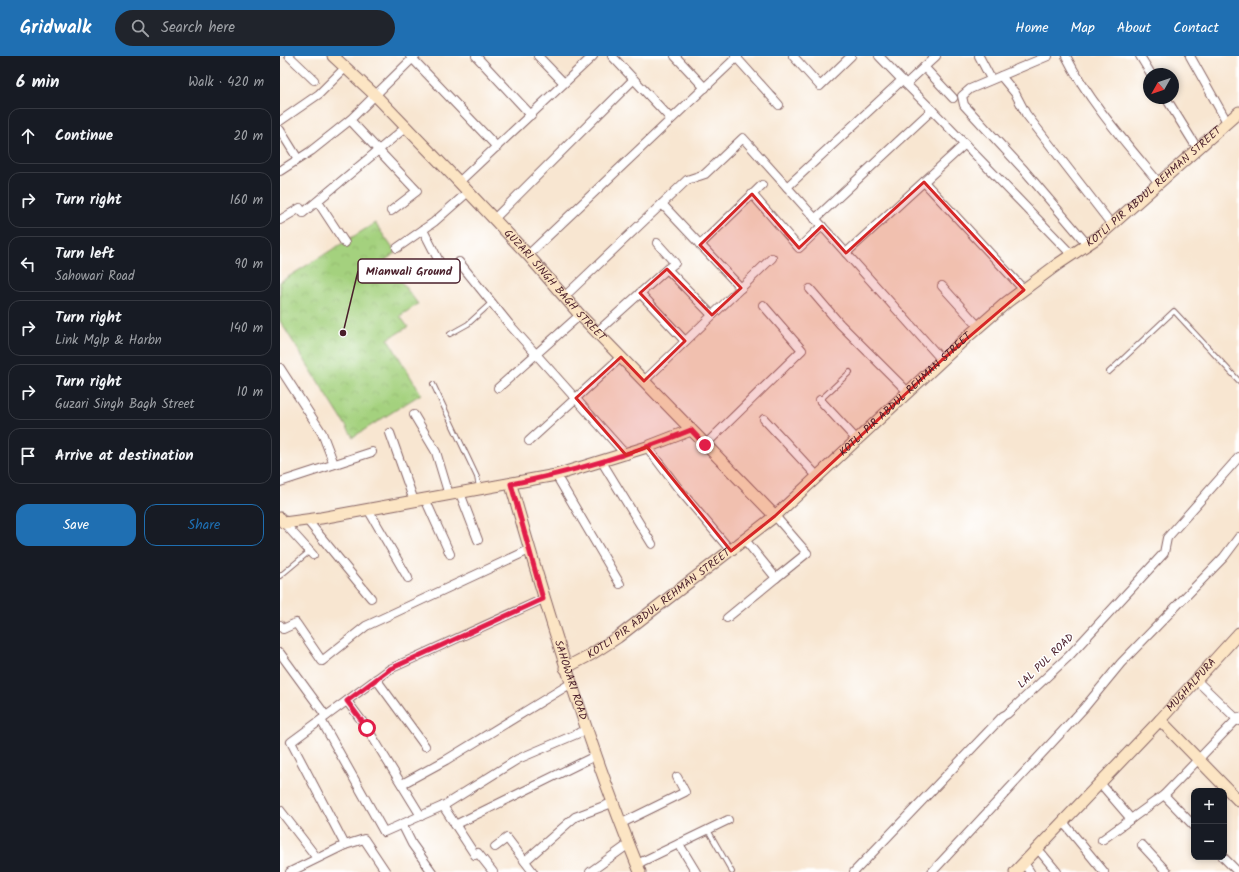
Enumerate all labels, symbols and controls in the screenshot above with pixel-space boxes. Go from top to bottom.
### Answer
search box [115,10,395,46]
text: Gridwalk [20,13,91,43]
text: Search here [161,16,235,40]
icon: search [129,17,151,39]
text: Home [1015,17,1049,39]
text: Map [1071,17,1095,39]
text: About [1117,17,1151,39]
text: Contact [1173,17,1219,39]
north arrow [1143,68,1179,104]
text: 6 min [16,69,60,96]
text: Walk · 420 m [188,72,264,93]
street label: KOTLI PIR ABDUL REHMAN STREET [1082,122,1226,252]
text: Continue [55,124,113,148]
icon: ahead [17,125,39,147]
text: 20 m [233,126,263,147]
text: Turn right [55,188,122,212]
icon: right [17,189,39,211]
text: 160 m [230,190,263,211]
street label: GUZARI SINGH BAGH STREET [499,225,611,346]
text: Turn left [55,242,115,266]
icon: left [17,253,39,275]
text: 90 m [235,254,263,275]
callout: Mianwali Ground [358,259,460,283]
text: Mianwali Ground [366,262,453,281]
text: Sahowari Road [55,266,134,287]
text: Turn right [55,306,122,330]
icon: right [17,317,39,339]
text: 140 m [230,318,263,339]
street label: KOTLI PIR ABDUL REHMAN STREET [835,327,977,461]
text: Link Mglp & Harbn [55,330,162,351]
text: Turn right [55,370,122,394]
icon: right [17,381,39,403]
text: 10 m [237,382,263,403]
text: Guzari Singh Bagh Street [55,394,195,415]
route end [696,436,714,454]
text: Arrive at destination [55,444,194,468]
icon: arrive [17,445,39,467]
button: Save [16,504,136,546]
button: Share [144,504,264,546]
street label: KOTLI PIR ABDUL REHMAN STREET [583,544,736,664]
street label: LAL PUL ROAD [1013,629,1079,693]
street label: SAHOWARI ROAD [549,638,592,723]
street label: MUGHALPURA [1162,654,1221,716]
route start [358,719,376,737]
map controls [1191,788,1227,860]
button: + [1191,788,1227,824]
button: − [1191,824,1227,860]

